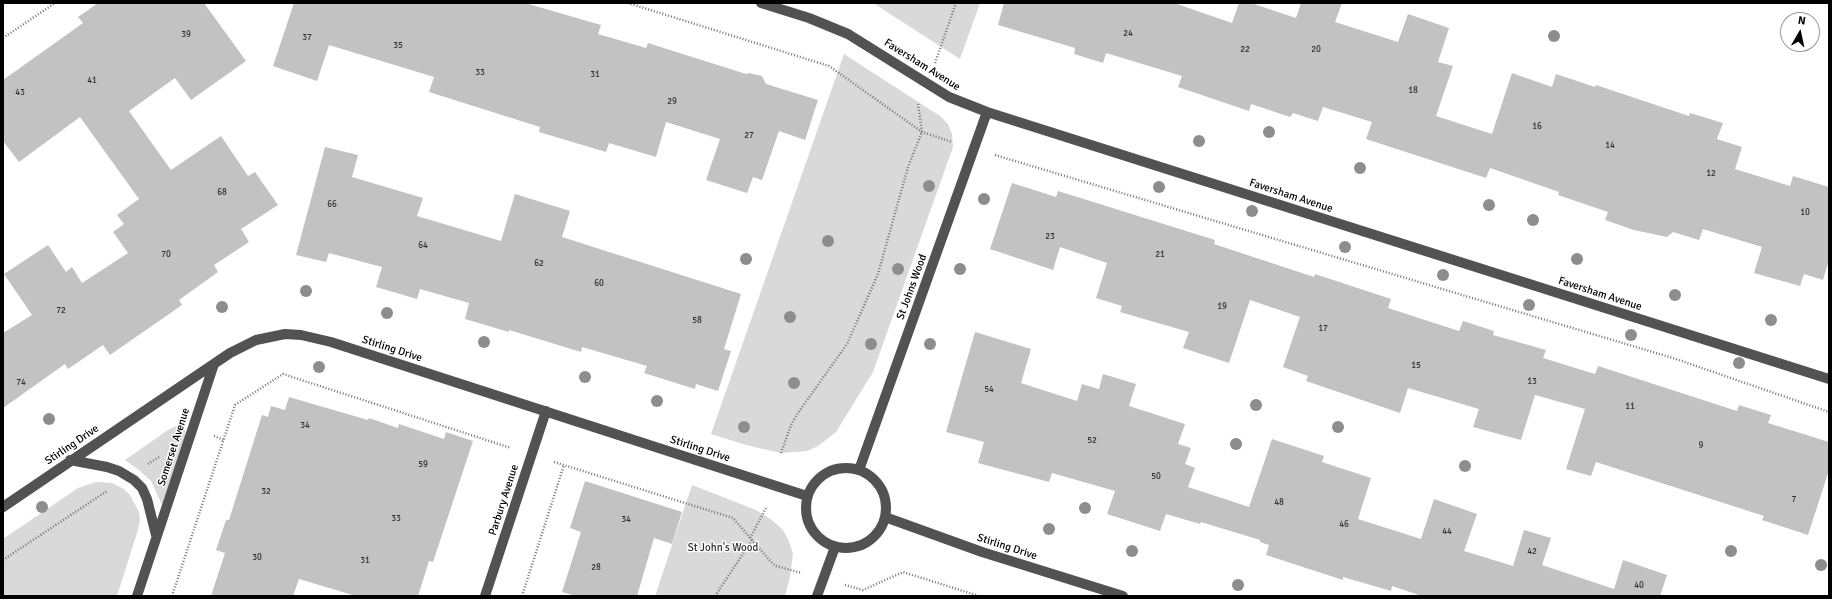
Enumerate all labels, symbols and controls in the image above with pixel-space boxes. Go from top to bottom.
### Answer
north arrow [1780,12,1820,52]
text: N [1797,14,1807,28]
house number: 24 [1123,29,1133,39]
house number: 39 [181,30,191,40]
house number: 37 [302,33,312,43]
street label: Faversham Avenue [882,36,962,94]
house number: 35 [393,41,403,51]
house number: 22 [1240,45,1250,55]
house number: 20 [1311,45,1321,55]
house number: 33 [475,68,485,78]
house number: 31 [590,70,600,80]
house number: 41 [87,76,97,86]
house number: 18 [1408,86,1418,96]
house number: 43 [15,88,25,98]
house number: 29 [667,97,677,107]
house number: 16 [1532,122,1542,132]
house number: 27 [744,131,754,141]
house number: 14 [1605,141,1615,151]
house number: 12 [1706,169,1716,179]
street label: Faversham Avenue [1248,176,1334,216]
house number: 68 [217,188,227,198]
house number: 66 [327,200,337,210]
house number: 10 [1800,208,1810,218]
house number: 23 [1045,232,1055,242]
house number: 64 [418,241,428,251]
house number: 70 [161,250,171,260]
house number: 21 [1155,250,1165,260]
street label: St Johns Wood [894,253,930,321]
house number: 62 [534,259,544,269]
street label: Faversham Avenue [1557,274,1643,314]
house number: 60 [594,279,604,289]
house number: 19 [1217,302,1227,312]
house number: 72 [56,306,66,316]
house number: 58 [692,316,702,326]
house number: 17 [1318,324,1328,334]
street label: Stirling Drive [360,333,424,365]
house number: 15 [1411,361,1421,371]
house number: 13 [1527,377,1537,387]
house number: 74 [16,378,26,388]
house number: 54 [984,385,994,395]
house number: 11 [1625,402,1635,412]
street label: Somerset Avenue [155,406,193,488]
house number: 34 [300,421,310,431]
street label: Stirling Drive [43,422,101,468]
street label: Stirling Drive [668,433,732,465]
house number: 52 [1087,436,1097,446]
house number: 9 [1699,441,1703,451]
house number: 59 [418,460,428,470]
street label: Parbury Avenue [486,463,522,537]
house number: 50 [1151,472,1161,482]
house number: 32 [261,487,271,497]
house number: 7 [1792,495,1796,505]
house number: 48 [1274,498,1284,508]
house number: 33 [391,514,401,524]
house number: 34 [621,515,631,525]
house number: 46 [1339,520,1349,530]
house number: 44 [1442,527,1452,537]
street label: Stirling Drive [975,531,1039,563]
park label: St John's Wood [688,541,758,555]
house number: 42 [1527,547,1537,557]
house number: 30 [252,553,262,563]
house number: 31 [360,556,370,566]
house number: 28 [591,563,601,573]
house number: 40 [1634,581,1644,591]

